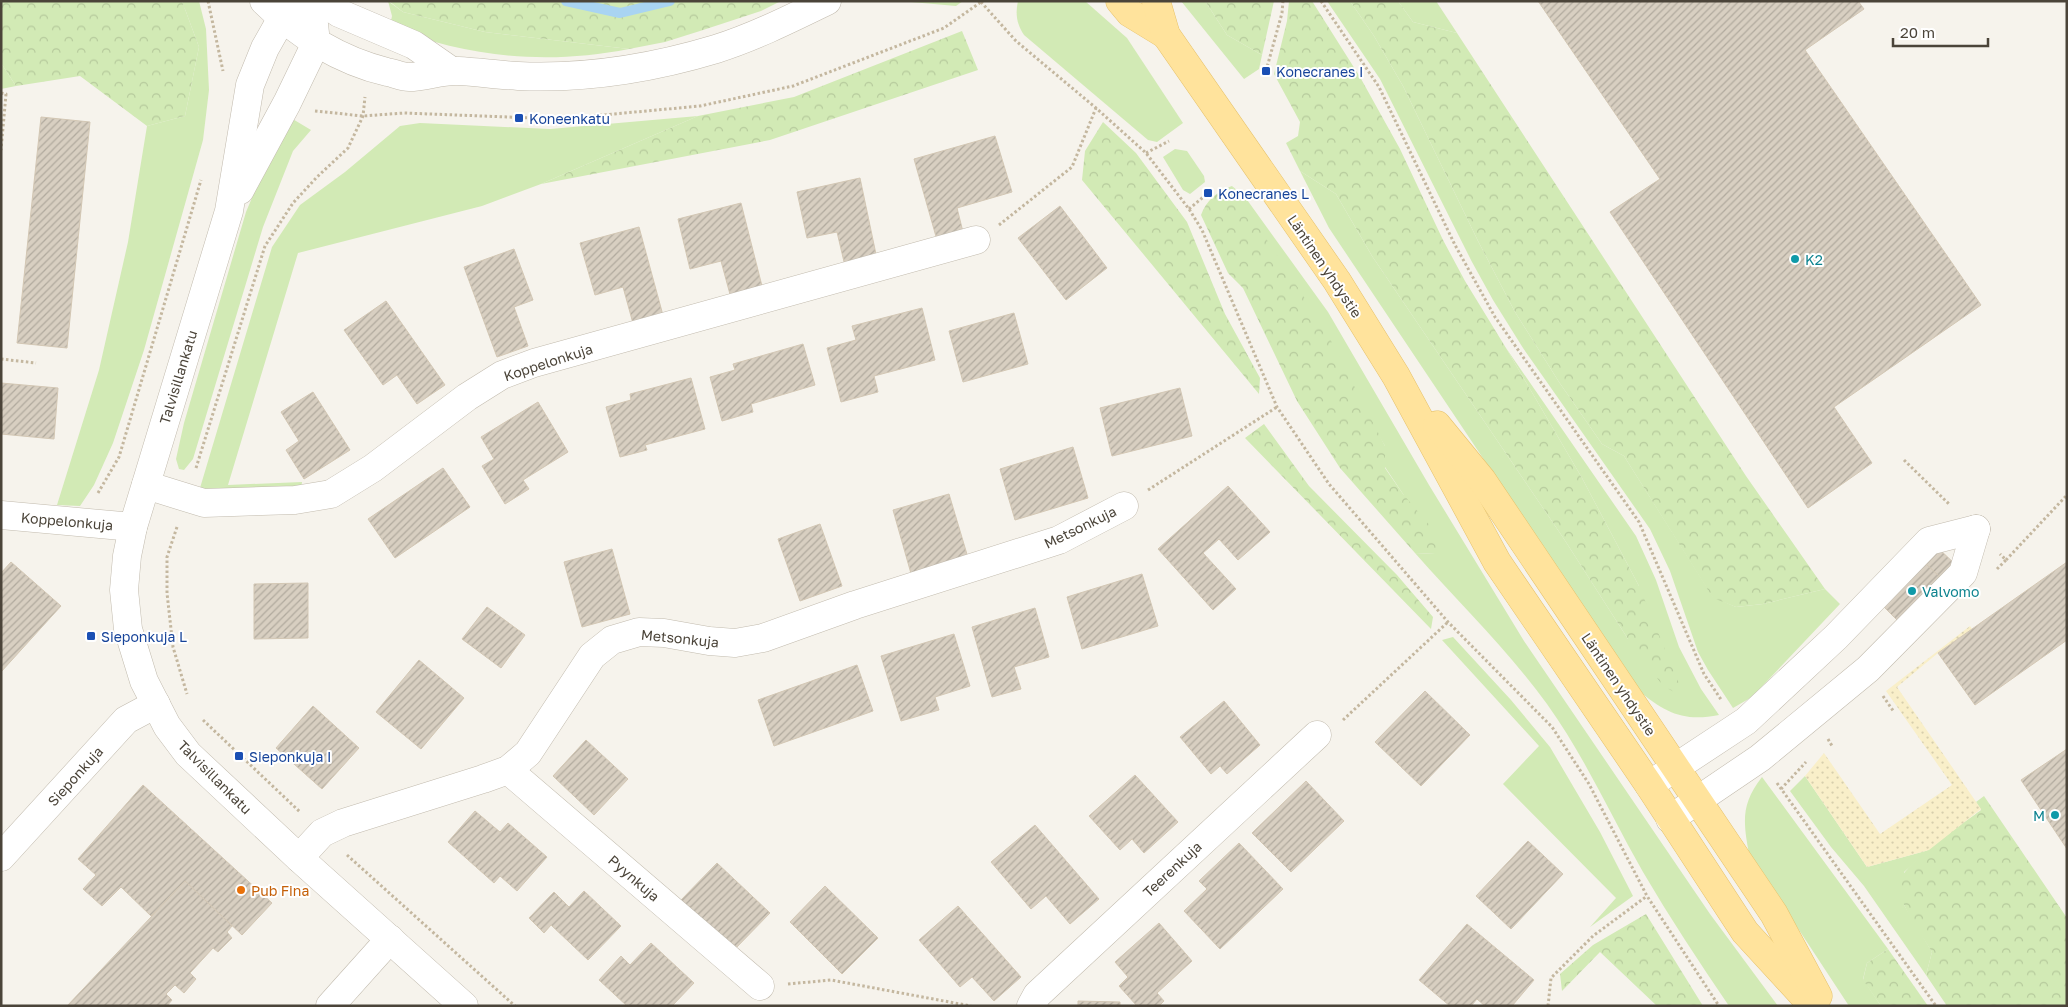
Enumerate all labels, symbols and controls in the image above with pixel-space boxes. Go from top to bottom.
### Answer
scale bar [1893,15,1988,47]
text: 20 m [1900,23,1935,41]
place label: Konecranes I [1276,63,1363,80]
marker: Konecranes I [1260,65,1272,77]
place label: Koneenkatu [529,110,610,127]
marker: Koneenkatu [513,112,525,124]
place label: Konecranes L [1218,185,1309,202]
marker: Konecranes L [1202,187,1214,199]
street label: Läntinen yhdystie [1284,211,1366,321]
place label: K2 [1805,251,1823,268]
marker: K2 [1789,253,1801,265]
street label: Talvisillankatu [156,328,200,426]
street label: Koppelonkuja [501,340,595,384]
street label: Metsonkuja [1041,502,1119,552]
street label: Koppelonkuja [20,509,114,533]
place label: Valvomo [1922,583,1979,600]
marker: Valvomo [1906,585,1918,597]
street label: Metsonkuja [640,625,720,651]
place label: Sieponkuja L [101,628,187,645]
street label: Läntinen yhdystie [1578,629,1660,739]
marker: Sieponkuja L [85,630,97,642]
street label: Talvisillankatu [175,737,255,817]
street label: Sieponkuja [44,743,106,809]
place label: Sieponkuja I [249,748,331,765]
marker: Sieponkuja I [233,750,245,762]
place label: M [2033,807,2045,824]
marker: M [2049,809,2061,821]
street label: Teerenkuja [1139,838,1205,900]
street label: Pyynkuja [605,851,663,905]
place label: Pub Fina [251,882,309,899]
marker: Pub Fina [235,884,247,896]

